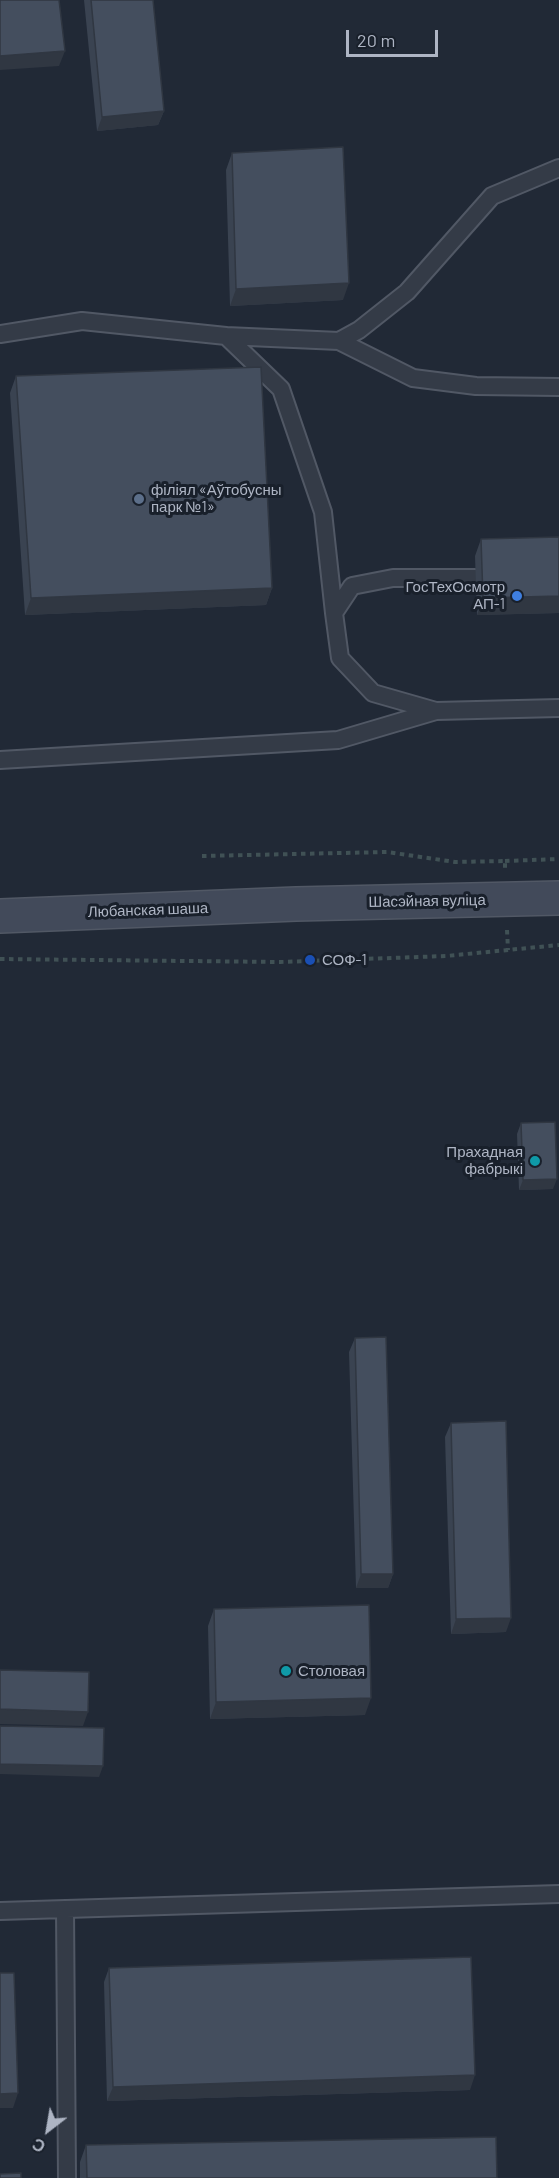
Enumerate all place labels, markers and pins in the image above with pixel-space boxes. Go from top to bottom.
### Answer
place label: філіял «Аўтобусны парк №1» [151,481,281,516]
marker: філіял «Аўтобусны парк №1» [132,492,146,506]
place label: ГосТехОсмотр АП-1 [406,578,505,613]
marker: ГосТехОсмотр АП-1 [510,589,524,603]
place label: СОФ-1 [322,951,367,969]
marker: СОФ-1 [303,953,317,967]
place label: Прахадная фабрыкі [446,1143,523,1178]
marker: Прахадная фабрыкі [528,1154,542,1168]
place label: Столовая [298,1662,365,1680]
marker: Столовая [279,1664,293,1678]

